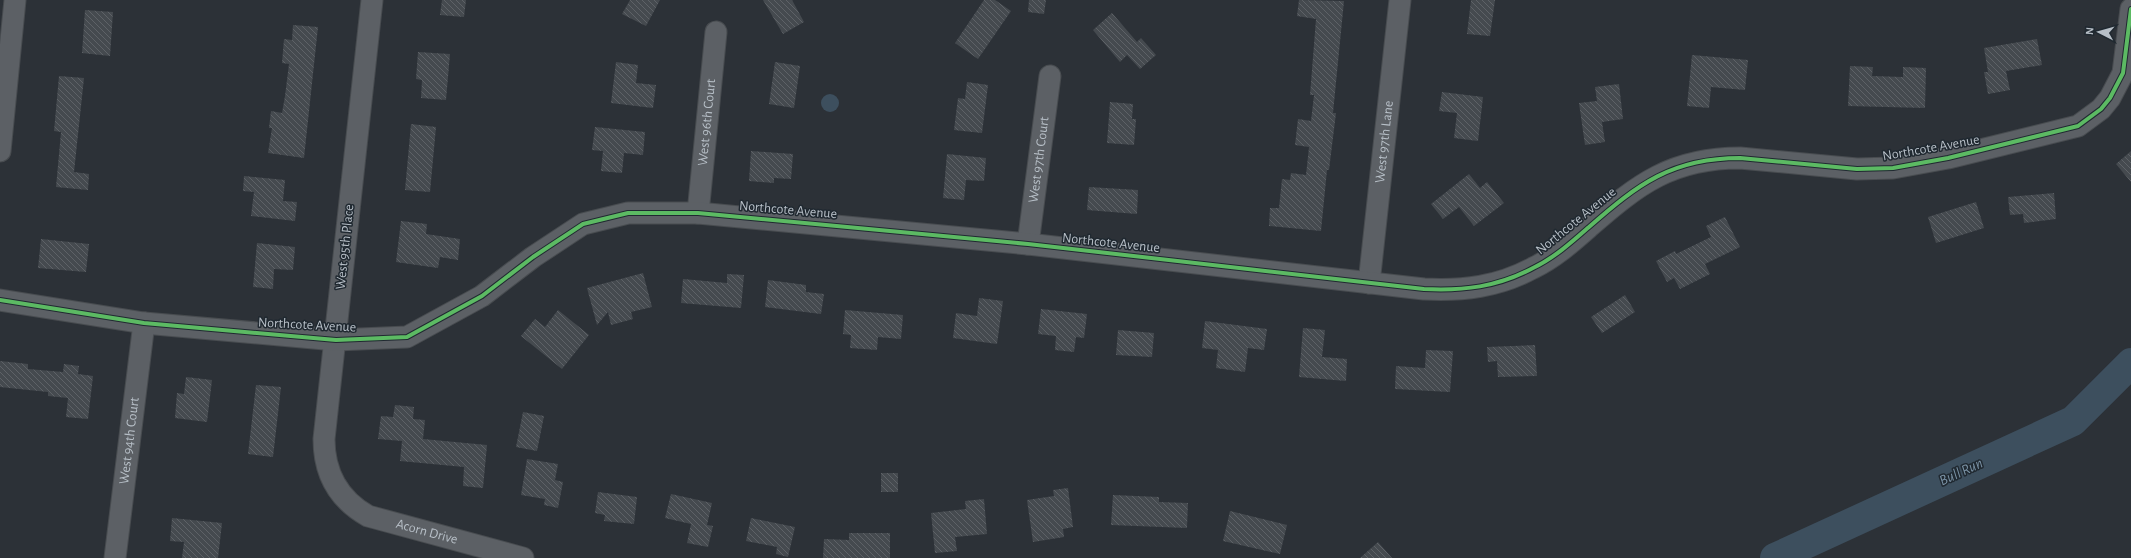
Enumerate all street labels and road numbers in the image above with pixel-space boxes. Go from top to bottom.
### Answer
street label: West 96th Court [696,78,718,167]
street label: West 97th Lane [1373,100,1396,184]
street label: West 97th Court [1026,115,1052,204]
street label: Northcote Avenue [1881,133,1981,163]
street label: Northcote Avenue [1533,185,1619,257]
street label: Northcote Avenue [738,199,838,221]
street label: West 95th Place [334,204,356,290]
street label: Northcote Avenue [1061,231,1161,255]
street label: Northcote Avenue [257,315,357,335]
street label: West 94th Court [117,396,142,485]
street label: Acorn Drive [395,517,459,547]

